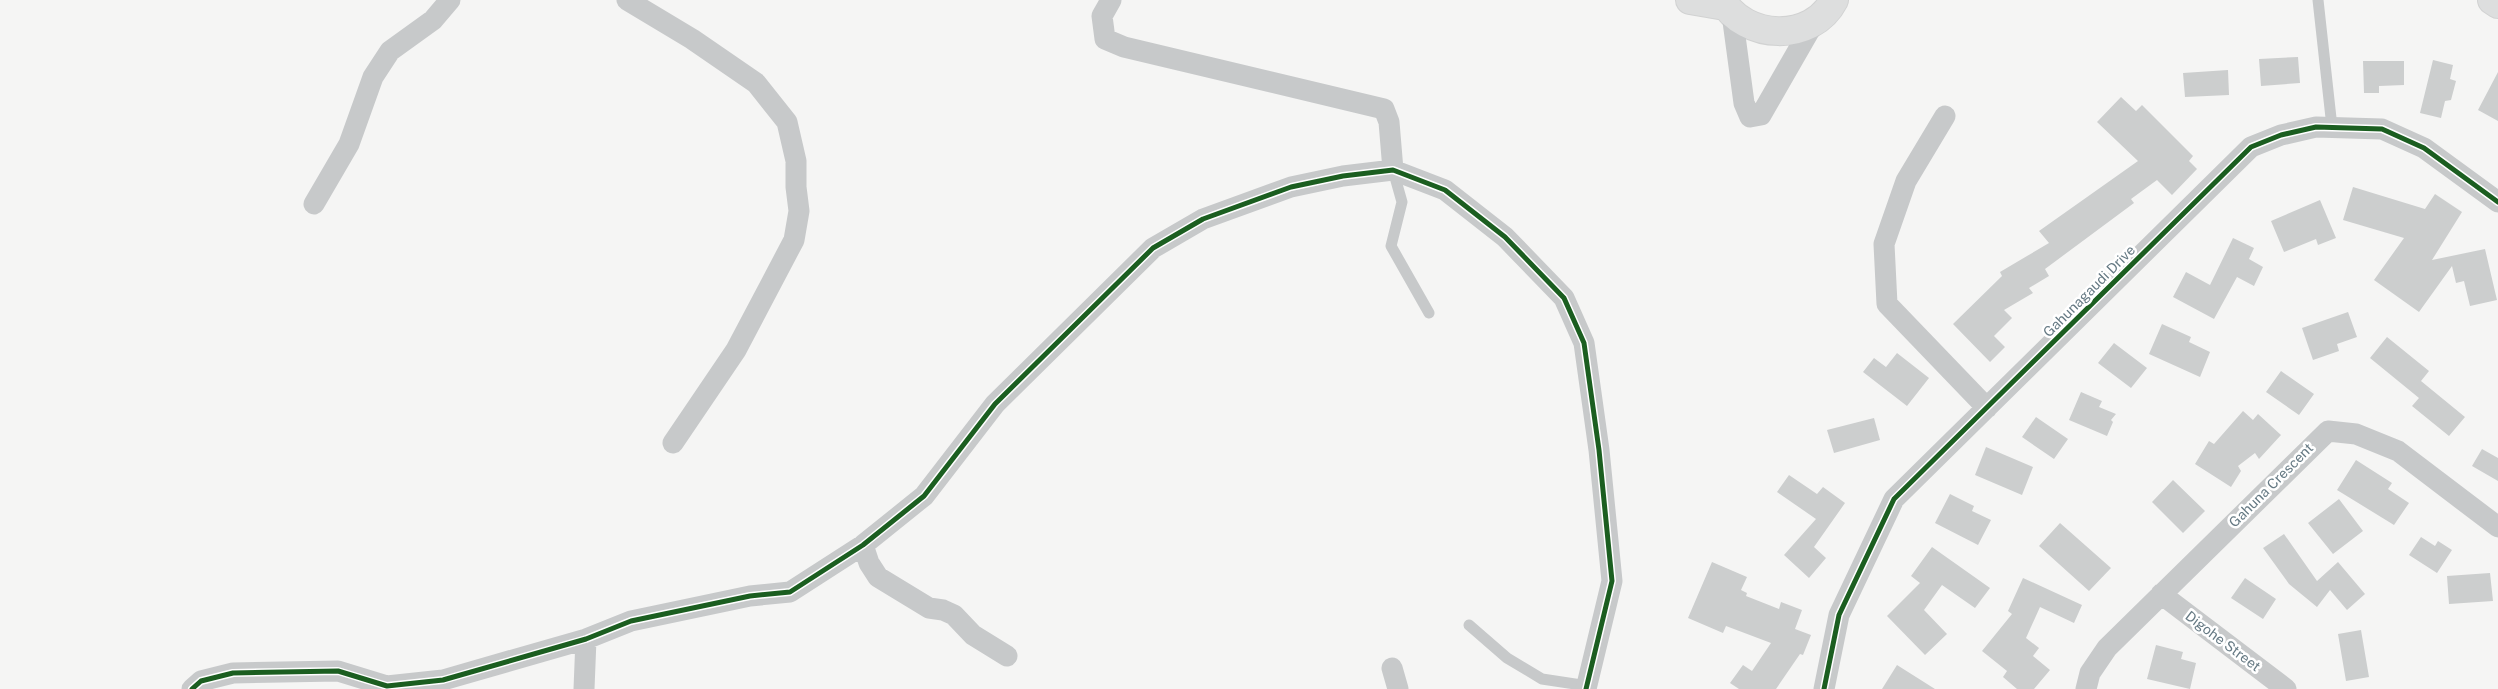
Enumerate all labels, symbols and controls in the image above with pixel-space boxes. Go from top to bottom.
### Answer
street label: Gahunagaudi Drive [2040,242,2138,340]
street label: Gahuna Crescent [2226,440,2316,530]
street label: Digohe Street [2182,608,2264,674]

